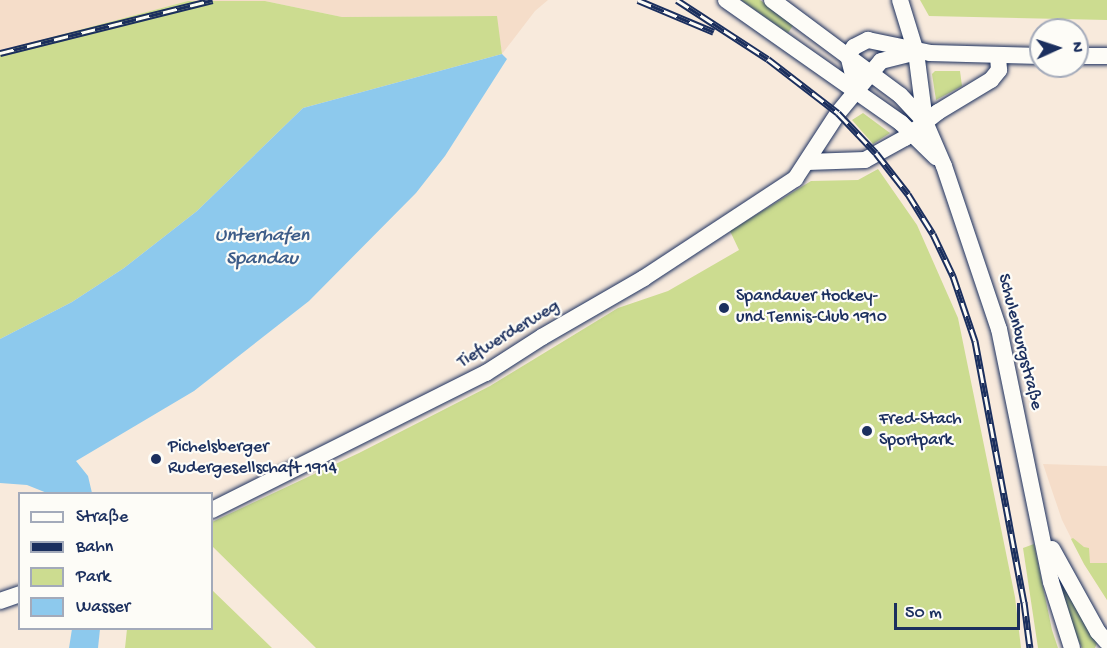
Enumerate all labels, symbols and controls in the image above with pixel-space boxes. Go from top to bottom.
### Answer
north arrow [1029,18,1089,78]
text: N [1066,41,1085,53]
water label: Unterhafen Spandau [215,224,309,271]
street label: Schulenburgstraße [992,272,1046,412]
place label: Spandauer Hockey- und Tennis-Club 1910 [736,287,887,330]
street label: Tiefwerderweg [454,296,564,374]
marker: Spandauer Hockey- und Tennis-Club 1910 [717,301,731,315]
place label: Fred-Stach Sportpark [879,410,962,452]
marker: Fred-Stach Sportpark [860,424,874,438]
place label: Pichelsberger Rudergesellschaft 1914 [168,438,337,480]
marker: Pichelsberger Rudergesellschaft 1914 [149,452,163,466]
legend [18,492,213,630]
text: Straße [76,507,128,528]
text: Bahn [76,537,113,558]
text: Park [76,567,110,588]
scale bar [897,591,1023,629]
text: Wasser [76,597,130,618]
text: 50 m [905,603,942,624]

